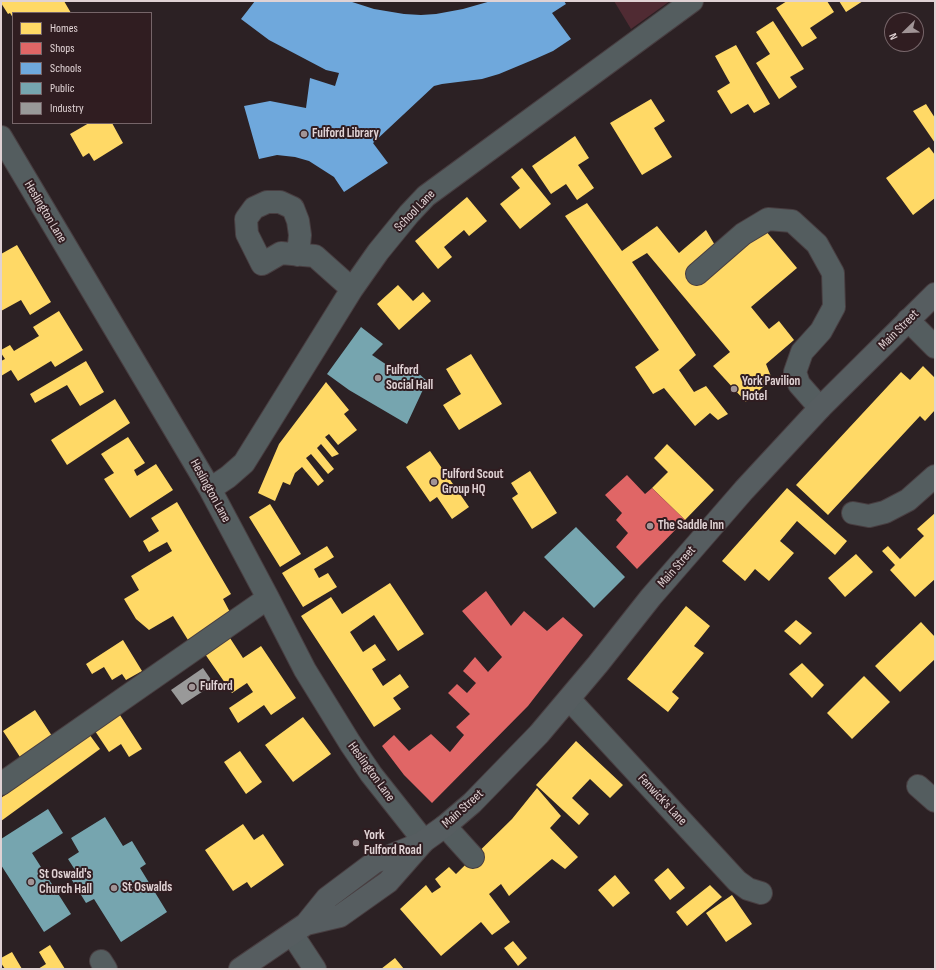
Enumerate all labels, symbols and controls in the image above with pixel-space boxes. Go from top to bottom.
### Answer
legend [12,12,152,124]
north arrow [884,12,924,52]
text: Homes [50,21,78,36]
text: N [886,31,901,42]
text: Shops [50,41,75,56]
text: Schools [50,61,82,76]
text: Public [50,81,75,96]
text: Industry [50,101,84,116]
place label: Fulford Library [312,126,379,142]
marker: Fulford Library [299,129,309,139]
street label: Heslington Lane [20,178,70,246]
street label: School Lane [391,187,439,235]
street label: Main Street [876,307,922,353]
place label: Fulford Social Hall [386,363,433,394]
marker: Fulford Social Hall [373,373,383,383]
place label: York Pavilion Hotel [742,374,800,405]
marker: York Pavilion Hotel [729,384,739,394]
street label: Heslington Lane [186,457,234,525]
place label: Fulford Scout Group HQ [442,467,504,498]
marker: Fulford Scout Group HQ [429,477,439,487]
place label: The Saddle Inn [658,518,724,534]
marker: The Saddle Inn [645,521,655,531]
street label: Main Street [655,543,699,591]
place label: Fulford [200,679,233,695]
marker: Fulford [187,682,197,692]
street label: Heslington Lane [344,739,398,805]
street label: Fenwick's Lane [634,771,690,829]
street label: Main Street [439,786,487,832]
place label: York Fulford Road [364,828,422,859]
marker: York Fulford Road [351,838,361,848]
place label: St Oswald's Church Hall [39,867,92,898]
marker: St Oswald's Church Hall [26,877,36,887]
place label: St Oswalds [122,880,172,896]
marker: St Oswalds [109,883,119,893]

